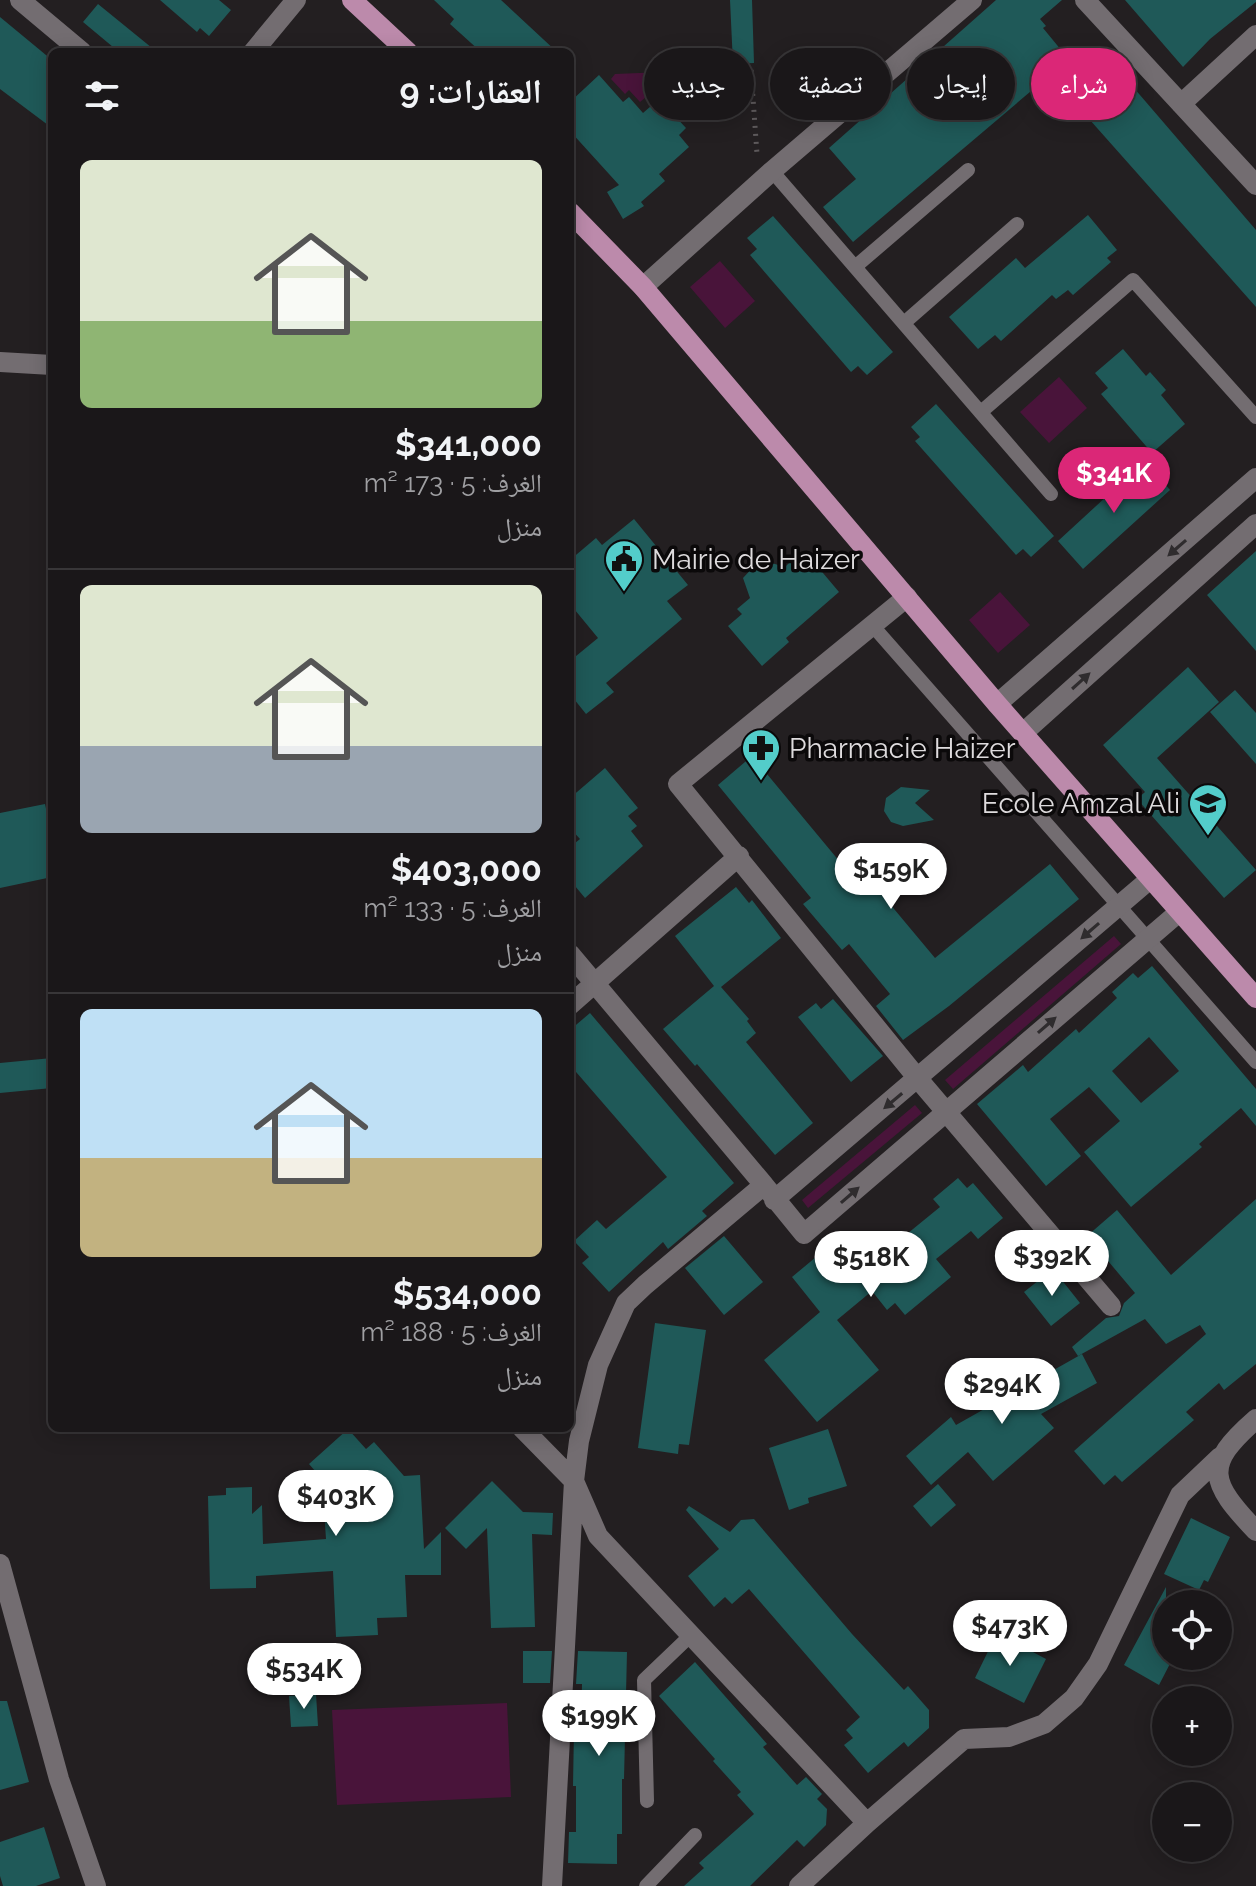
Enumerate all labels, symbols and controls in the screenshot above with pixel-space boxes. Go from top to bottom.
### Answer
chip: جديد [644,48,754,120]
chip: تصفية [770,48,891,120]
chip: إيجار [907,48,1015,120]
chip: شراء [1031,48,1136,120]
text: العقارات: 9 [399,71,542,111]
icon: filters [80,74,124,118]
icon: home [239,212,383,356]
text: $341,000 [395,424,542,464]
pin: $341K [1058,447,1170,515]
text: $341K [1076,458,1152,488]
text: الغرف: 5 · 173 m² [364,468,542,498]
text: منزل [497,512,542,542]
public building icon: Mairie de Haizer [603,538,645,593]
one-way arrow [1167,539,1187,556]
place label: Mairie de Haizer [652,543,860,576]
icon: home [239,637,383,781]
one-way arrow [1071,672,1090,690]
pharmacy icon: Pharmacie Haizer [740,727,782,782]
place label: Pharmacie Haizer [789,732,1016,765]
school or university icon: Ecole Amzal Ali [1187,782,1229,837]
place label: Ecole Amzal Ali [982,787,1180,820]
pin: $159K [835,843,947,911]
text: $403,000 [391,849,542,889]
text: $159K [853,854,929,884]
text: الغرف: 5 · 133 m² [364,893,542,923]
one-way arrow [1081,922,1101,939]
text: منزل [497,937,542,967]
one-way arrow [1037,1017,1057,1034]
icon: home [239,1061,383,1205]
one-way arrow [884,1092,904,1109]
one-way arrow [840,1186,860,1204]
pin: $392K [996,1230,1108,1298]
pin: $518K [815,1231,927,1299]
text: $392K [1013,1241,1091,1271]
text: $518K [833,1242,909,1272]
text: $534,000 [393,1273,542,1313]
text: الغرف: 5 · 188 m² [361,1317,542,1347]
pin: $294K [946,1358,1058,1426]
text: منزل [497,1361,542,1391]
text: $294K [963,1369,1041,1399]
pin: $403K [280,1470,392,1538]
text: $403K [296,1481,376,1511]
map controls [1152,1590,1232,1862]
button: locate [1152,1590,1232,1670]
pin: $473K [954,1600,1066,1668]
text: $473K [971,1611,1049,1641]
pin: $534K [248,1643,360,1711]
text: $534K [265,1654,343,1684]
button: + [1152,1686,1232,1766]
pin: $199K [543,1690,655,1758]
text: $199K [560,1701,638,1731]
button: − [1152,1782,1232,1862]

